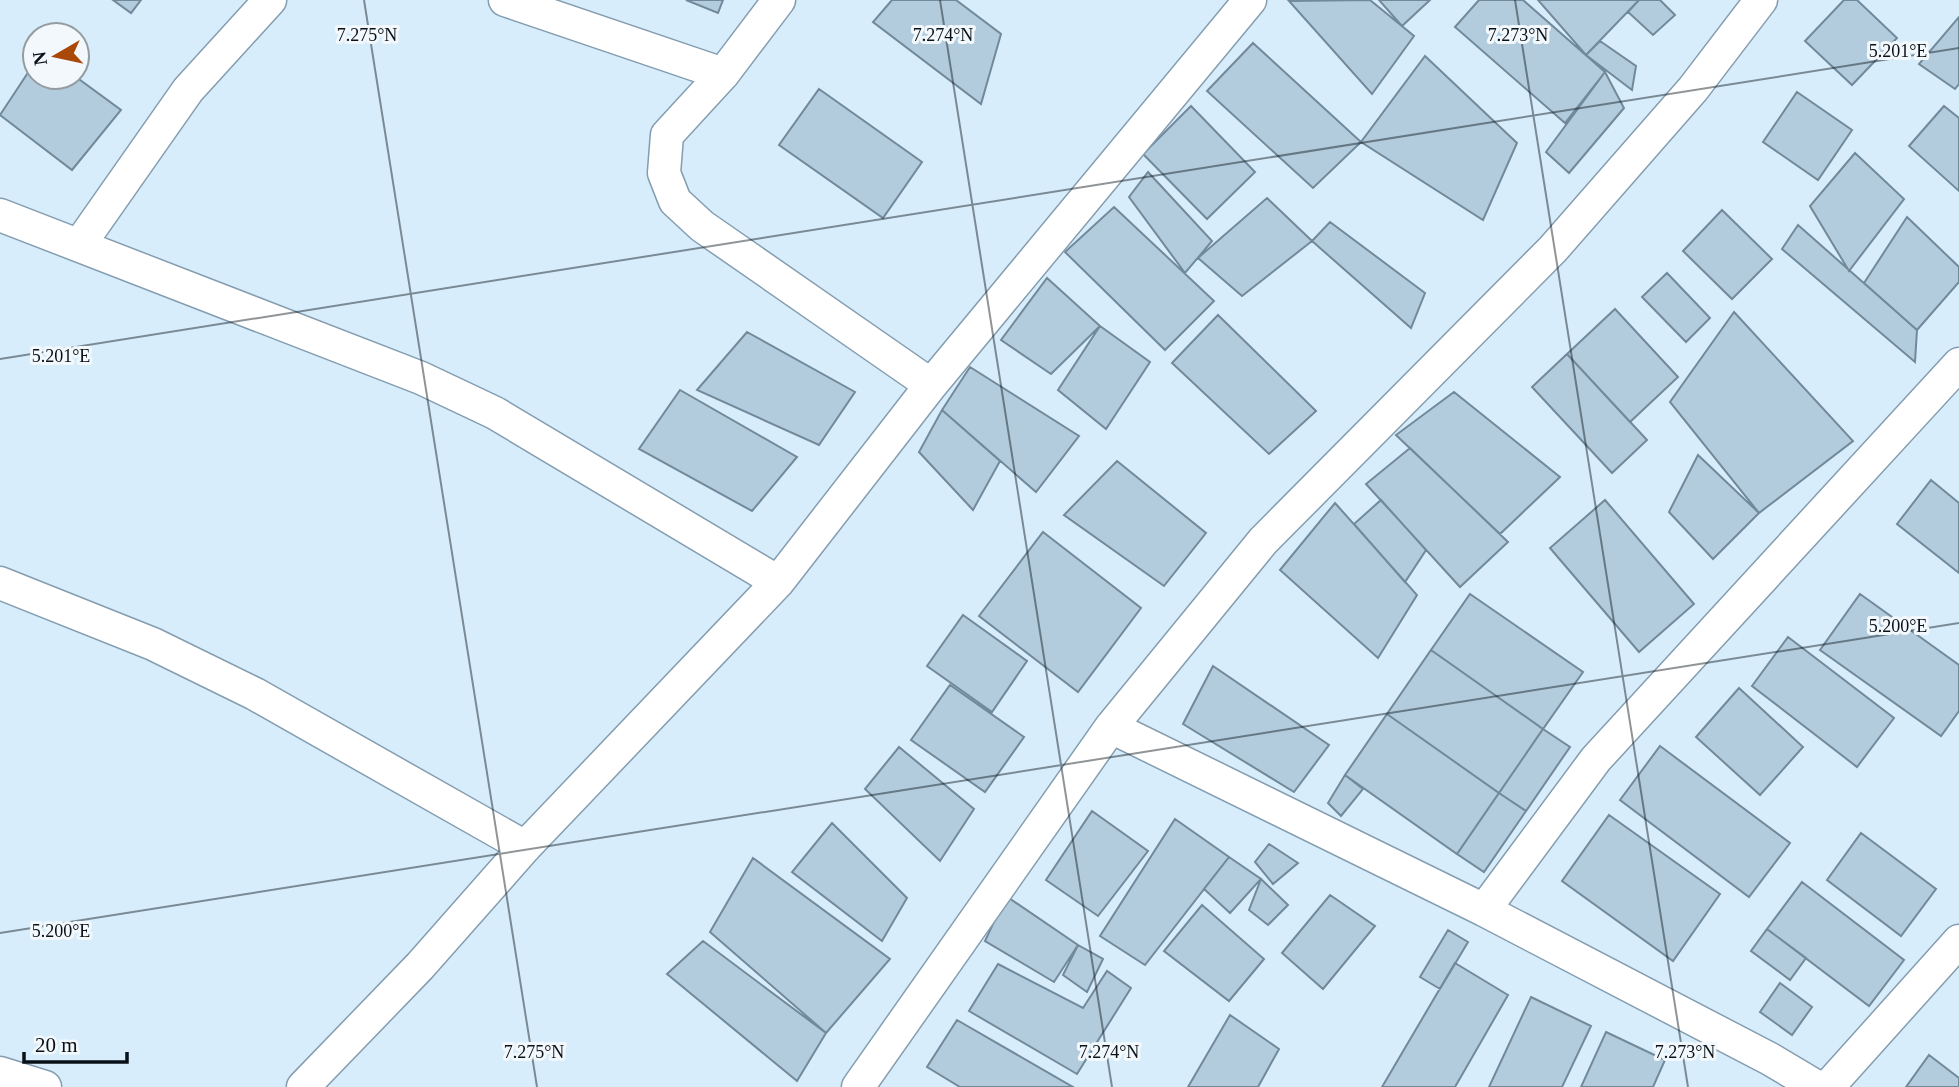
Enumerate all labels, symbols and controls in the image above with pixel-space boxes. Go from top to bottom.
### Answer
north arrow [21,21,91,91]
text: 7.275°N [337,25,397,45]
text: 7.274°N [913,25,973,45]
text: 7.273°N [1488,25,1548,45]
text: 5.201°E [1869,41,1927,61]
text: N [28,50,51,67]
text: 5.201°E [32,346,90,366]
text: 5.200°E [1869,616,1927,636]
text: 5.200°E [32,921,90,941]
scale bar [24,1020,128,1064]
text: 20 m [35,1033,78,1057]
text: 7.275°N [504,1042,564,1062]
text: 7.274°N [1079,1042,1139,1062]
text: 7.273°N [1655,1042,1715,1062]

